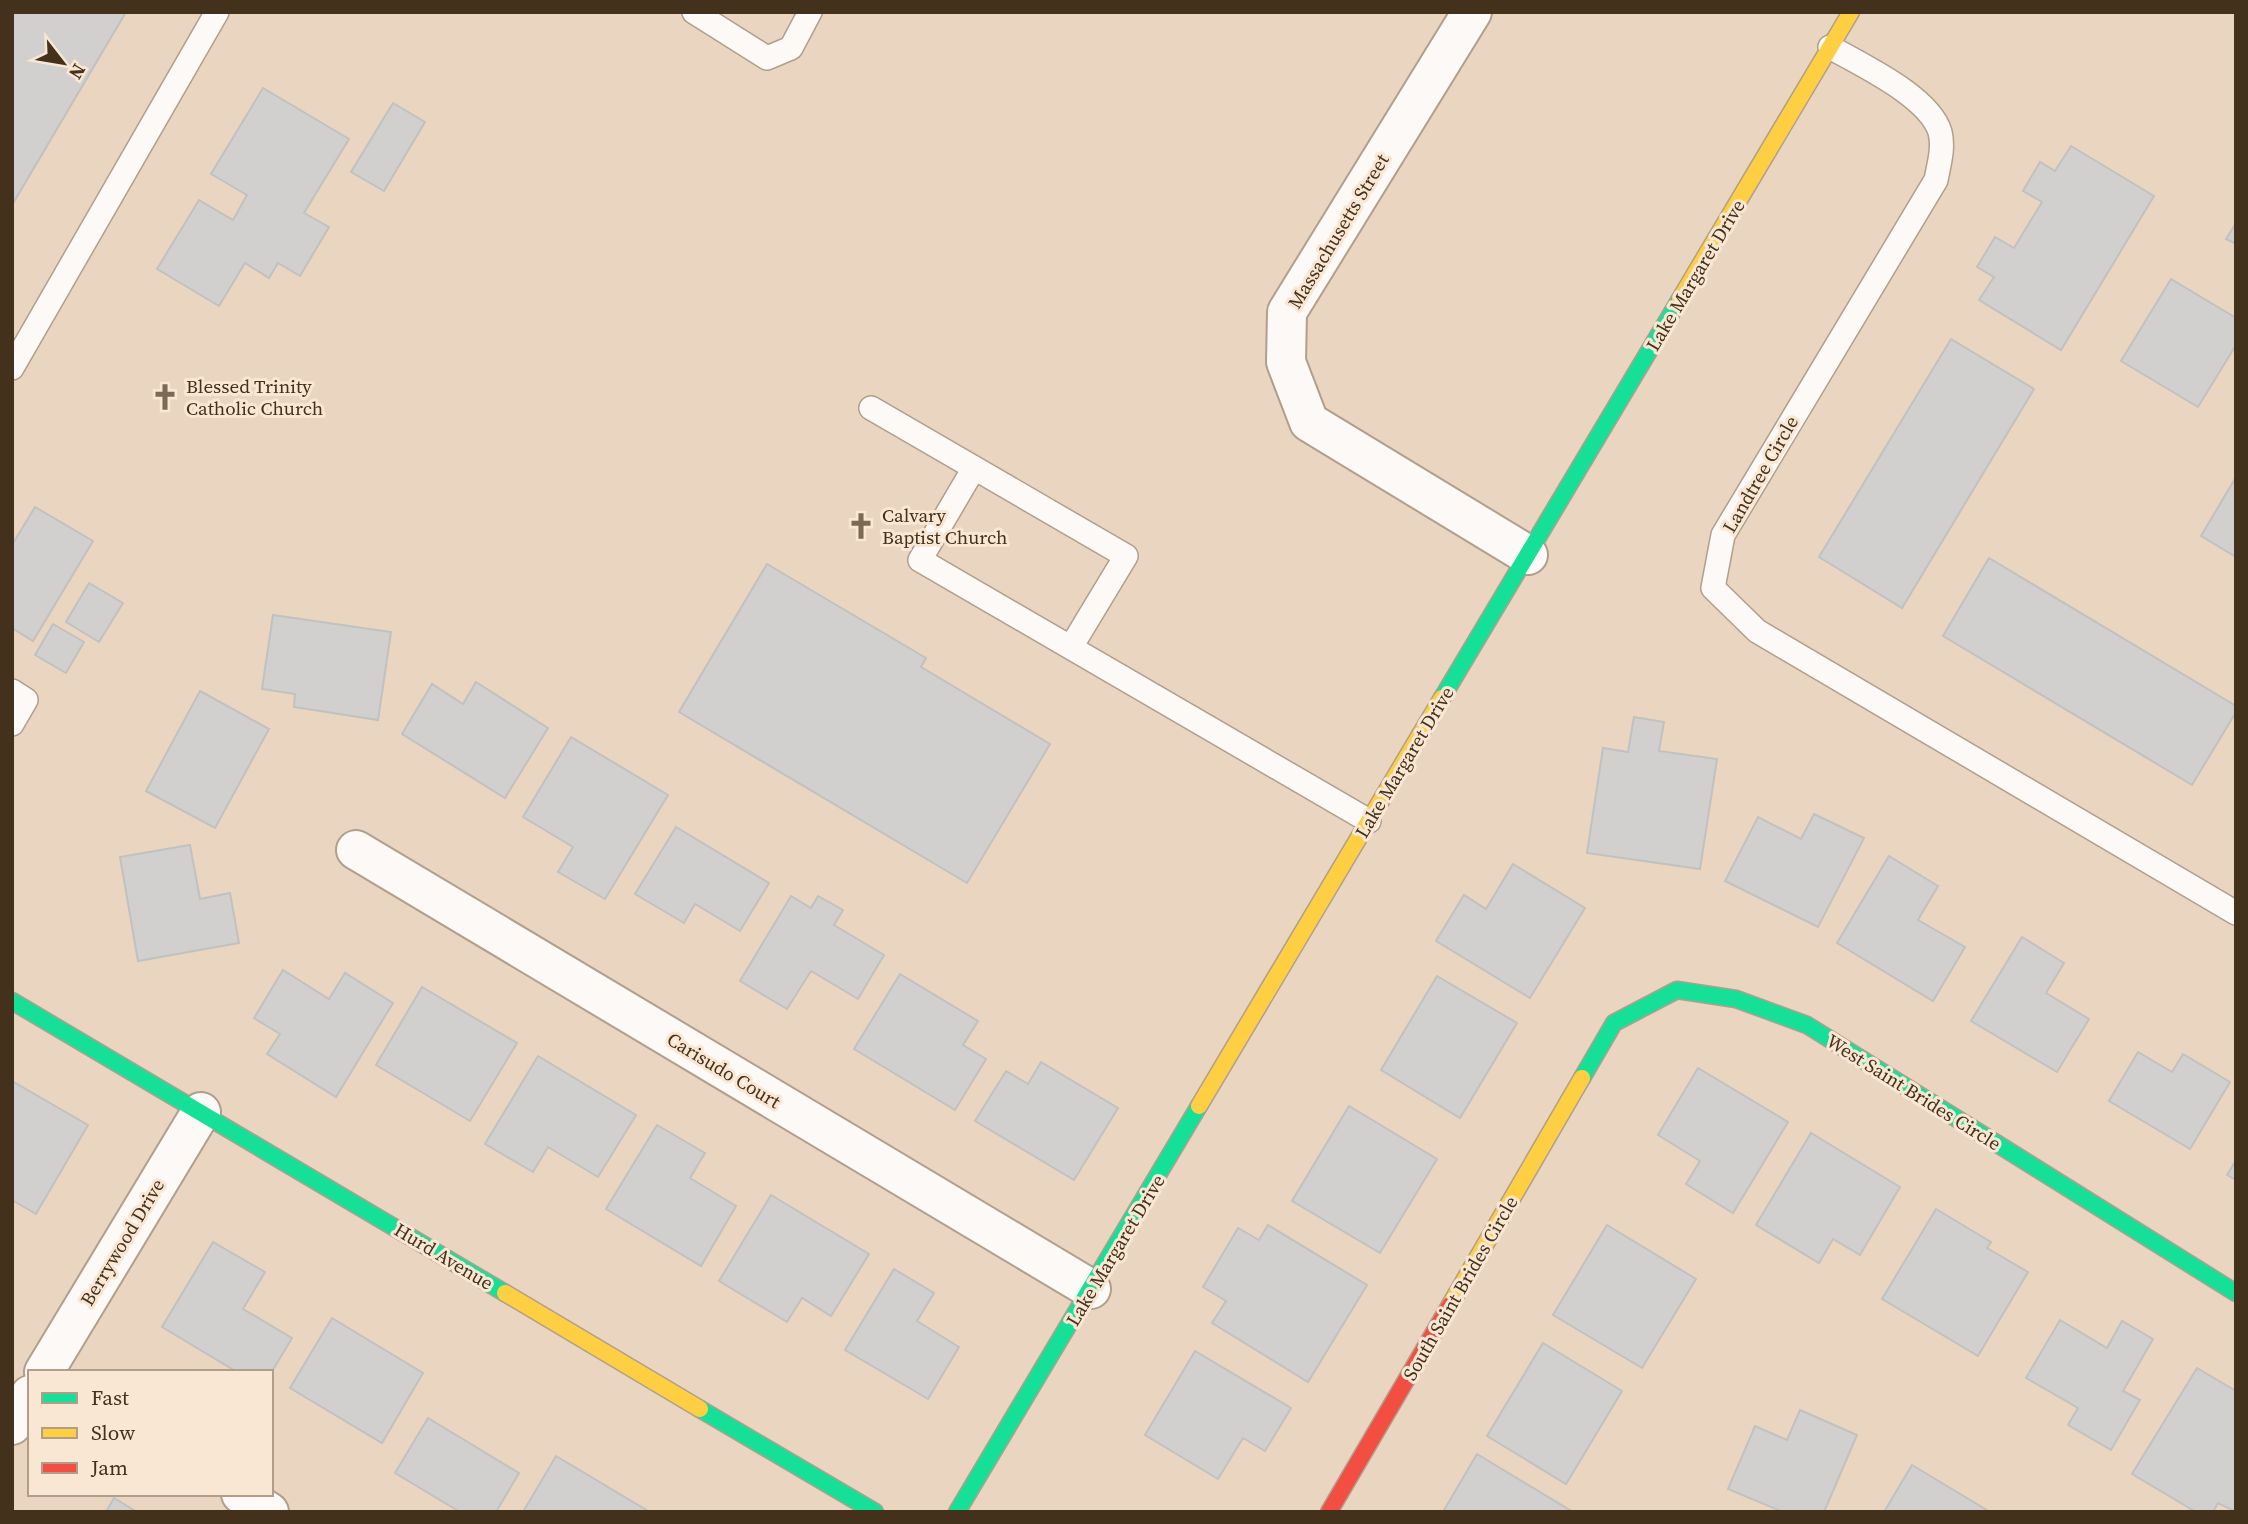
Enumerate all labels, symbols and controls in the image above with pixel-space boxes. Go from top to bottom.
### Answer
north arrow [28,28,98,98]
text: N [63,59,92,85]
street label: Massachusetts Street [1281,148,1395,313]
street label: Lake Margaret Drive [1639,194,1751,356]
place label: Blessed Trinity Catholic Church [186,373,323,421]
church icon: Blessed Trinity Catholic Church [150,382,180,412]
street label: Landtree Circle [1716,411,1804,537]
place label: Calvary Baptist Church [882,502,1008,550]
church icon: Calvary Baptist Church [846,511,876,541]
street label: Lake Margaret Drive [1348,681,1460,843]
street label: Carisudo Court [662,1026,786,1115]
street label: West Saint Brides Circle [1822,1028,2006,1156]
street label: Lake Margaret Drive [1059,1169,1171,1331]
street label: Berrywood Drive [74,1174,170,1310]
street label: South Saint Brides Circle [1397,1191,1523,1385]
street label: Hurd Avenue [390,1216,498,1296]
legend [28,1370,273,1496]
text: Fast [91,1383,129,1412]
text: Slow [91,1418,135,1447]
text: Jam [90,1453,128,1482]

